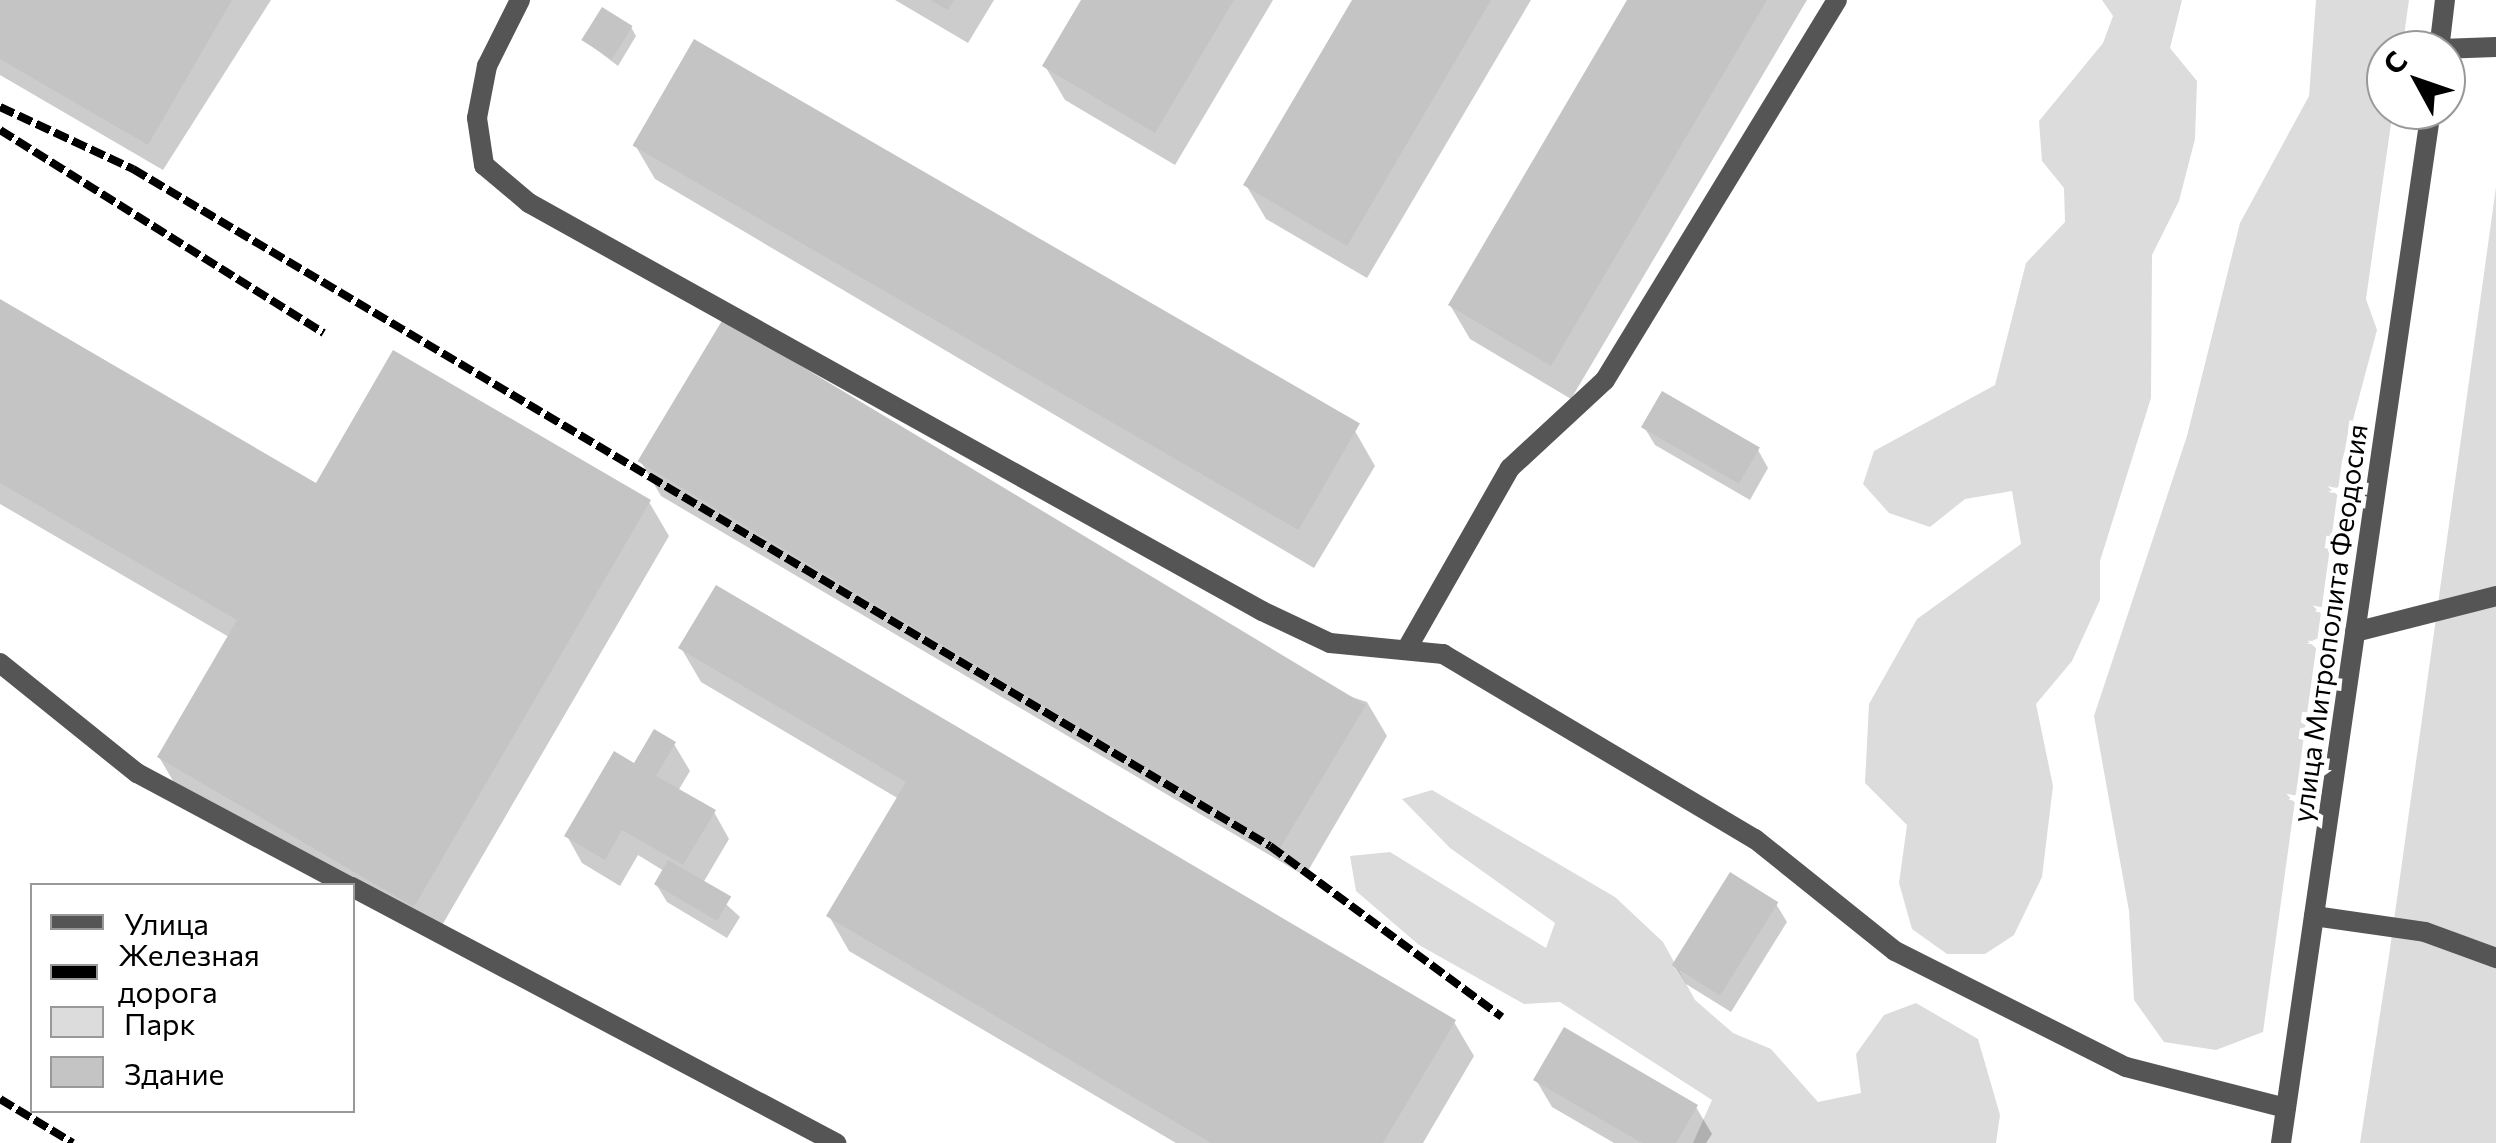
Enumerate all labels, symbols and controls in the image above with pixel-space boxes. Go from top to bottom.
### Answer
north arrow [2366,30,2466,130]
text: С [2375,44,2414,80]
street label: улица Митрополита Феодосия [2284,422,2374,824]
legend [30,883,355,1113]
text: Улица [124,904,209,941]
text: Железная дорога [118,935,260,1009]
text: Парк [124,1004,196,1041]
text: Здание [124,1054,224,1091]

